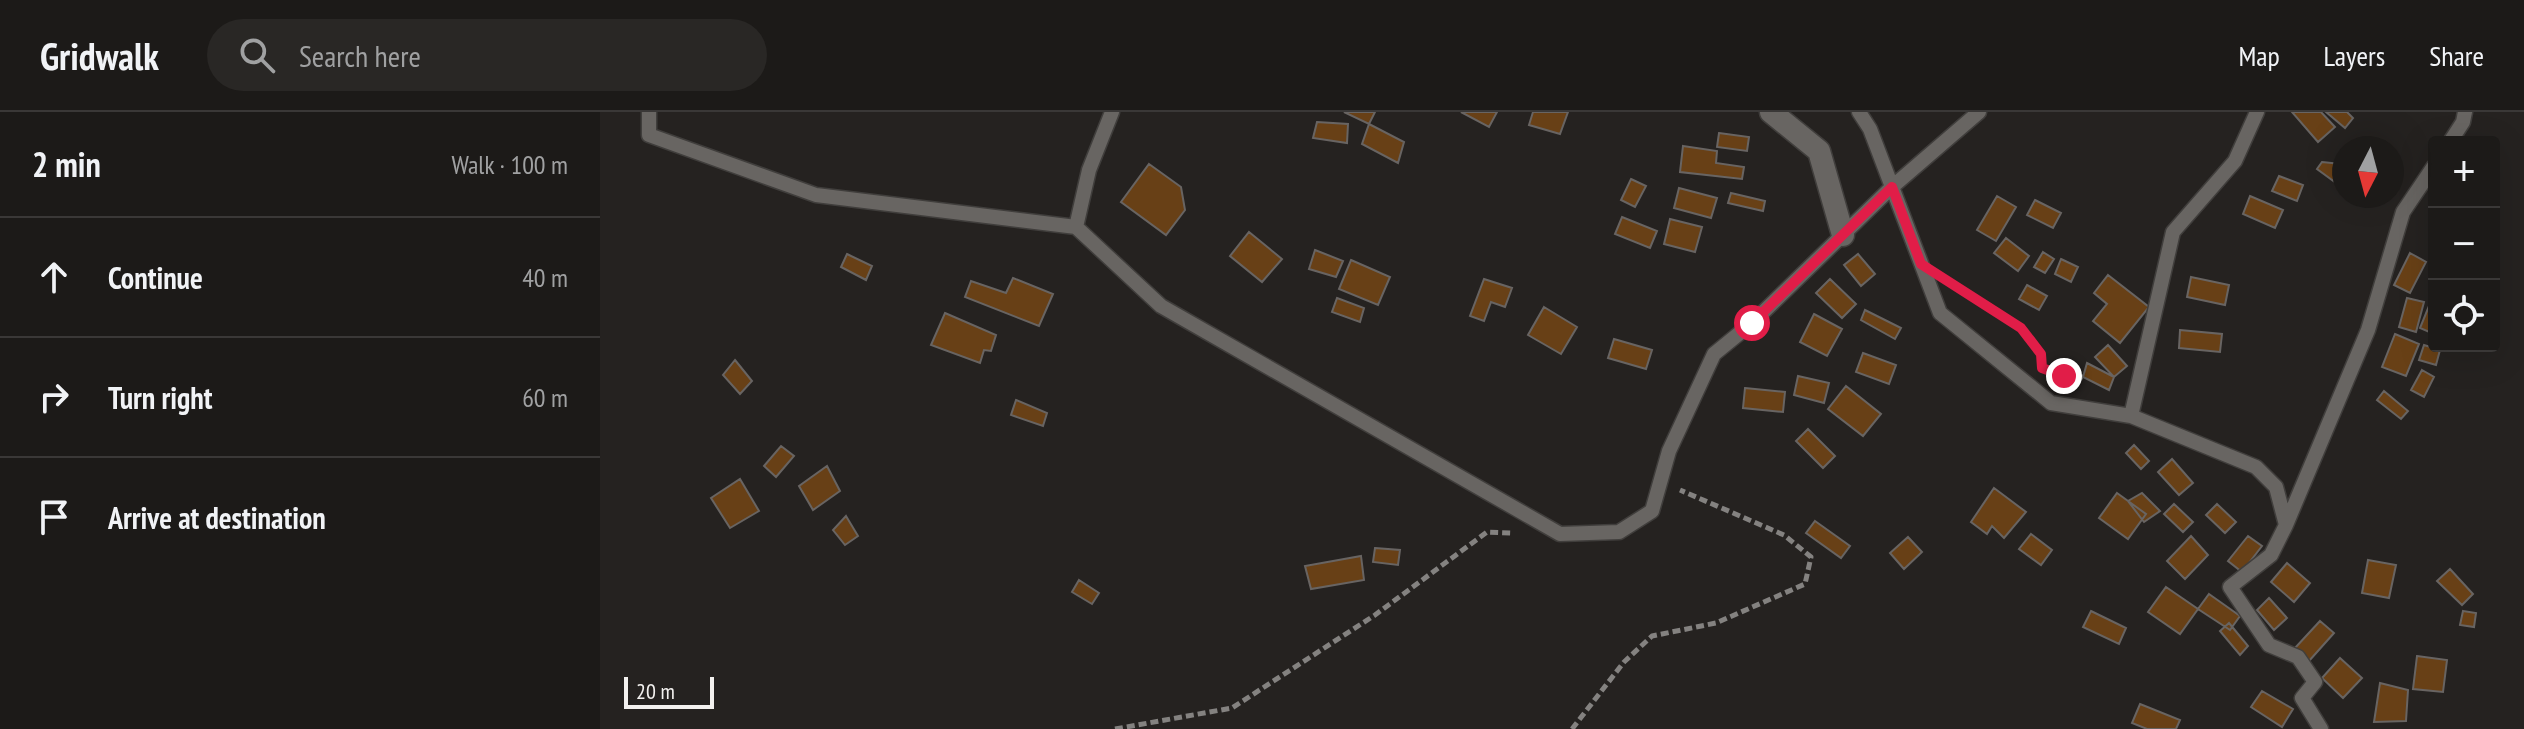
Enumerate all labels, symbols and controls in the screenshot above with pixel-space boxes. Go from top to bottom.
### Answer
search box [207,19,767,91]
text: Gridwalk [40,31,159,80]
icon: search [235,33,279,77]
text: Search here [299,36,421,75]
text: Map [2238,37,2280,74]
text: Layers [2324,37,2385,74]
text: Share [2429,37,2484,74]
north arrow [2332,136,2404,208]
map controls [2428,136,2500,352]
button: + [2428,136,2500,208]
text: 2 min [32,142,101,186]
text: Walk · 100 m [451,148,568,181]
button: − [2428,208,2500,280]
icon: ahead [32,255,76,299]
text: Continue [108,258,203,297]
text: 40 m [522,261,568,294]
button: locate [2428,280,2500,352]
route start [1734,305,1770,341]
route end [2046,358,2082,394]
icon: right [32,375,76,419]
text: Turn right [108,378,212,417]
text: 60 m [522,381,568,414]
icon: arrive [32,495,76,539]
text: Arrive at destination [108,498,326,537]
scale bar [624,673,714,709]
text: 20 m [636,677,675,705]

